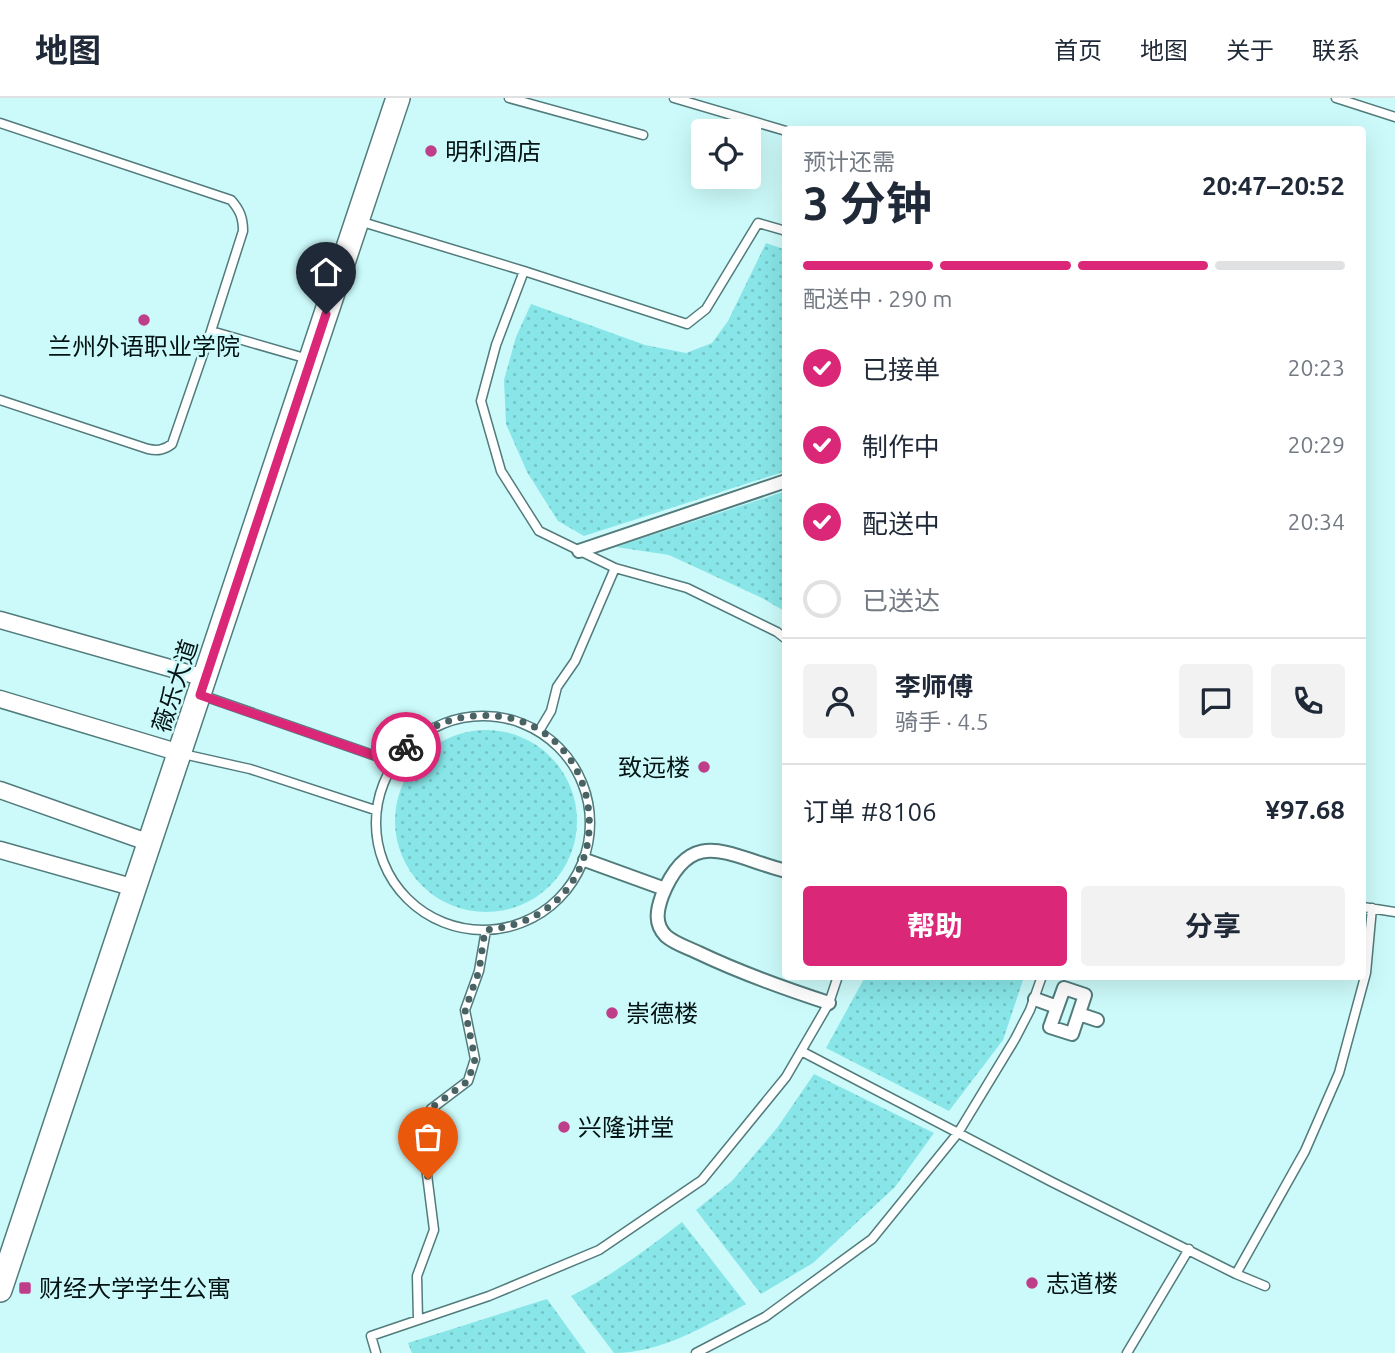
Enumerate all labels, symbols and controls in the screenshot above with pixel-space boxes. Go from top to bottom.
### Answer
text: 地图 [35,31,101,68]
text: 首页 [1054,37,1102,64]
text: 地图 [1140,37,1188,64]
text: 关于 [1226,37,1274,64]
text: 联系 [1312,37,1360,64]
map controls [691,119,761,189]
button: locate [691,119,761,189]
place label: 明利酒店 [445,138,541,165]
marker: 明利酒店 [423,143,439,159]
text: 预计还需 [803,149,895,174]
text: 20:47–20:52 [1202,171,1345,200]
text: 3 分钟 [803,177,932,229]
pin [296,242,356,314]
icon: home [307,253,345,291]
text: 配送中 · 290 m [803,286,952,311]
marker: 兰州外语职业学院 [136,312,152,328]
place label: 兰州外语职业学院 [48,333,240,360]
icon: check [803,349,841,387]
text: 已接单 [862,355,940,384]
text: 20:23 [1287,355,1345,380]
icon: check [803,426,841,464]
text: 制作中 [862,432,940,461]
text: 20:29 [1287,432,1345,457]
icon: check [803,503,841,541]
text: 配送中 [862,509,940,538]
text: 20:34 [1287,509,1345,534]
text: 已送达 [862,586,940,615]
street label: 薇乐大道 [147,636,203,736]
button: person [803,664,877,738]
button: chat [1179,664,1253,738]
button: phone [1271,664,1345,738]
text: 李师傅 [895,672,973,701]
text: 骑手 · 4.5 [895,709,989,734]
courier [371,712,441,782]
icon: bike [387,728,425,766]
place label: 致远楼 [618,754,690,781]
marker: 致远楼 [696,759,712,775]
text: ¥97.68 [1265,795,1345,824]
text: 订单 #8106 [803,797,937,826]
button: 帮助 [803,886,1067,966]
button: 分享 [1081,886,1345,966]
place label: 崇德楼 [626,1000,698,1027]
marker: 崇德楼 [604,1005,620,1021]
pin [398,1107,458,1179]
place label: 兴隆讲堂 [578,1114,674,1141]
icon: bag [409,1118,447,1156]
marker: 兴隆讲堂 [556,1119,572,1135]
place label: 志道楼 [1046,1270,1118,1297]
place label: 财经大学学生公寓 [39,1275,231,1302]
marker: 志道楼 [1024,1275,1040,1291]
marker: 财经大学学生公寓 [17,1280,33,1296]

